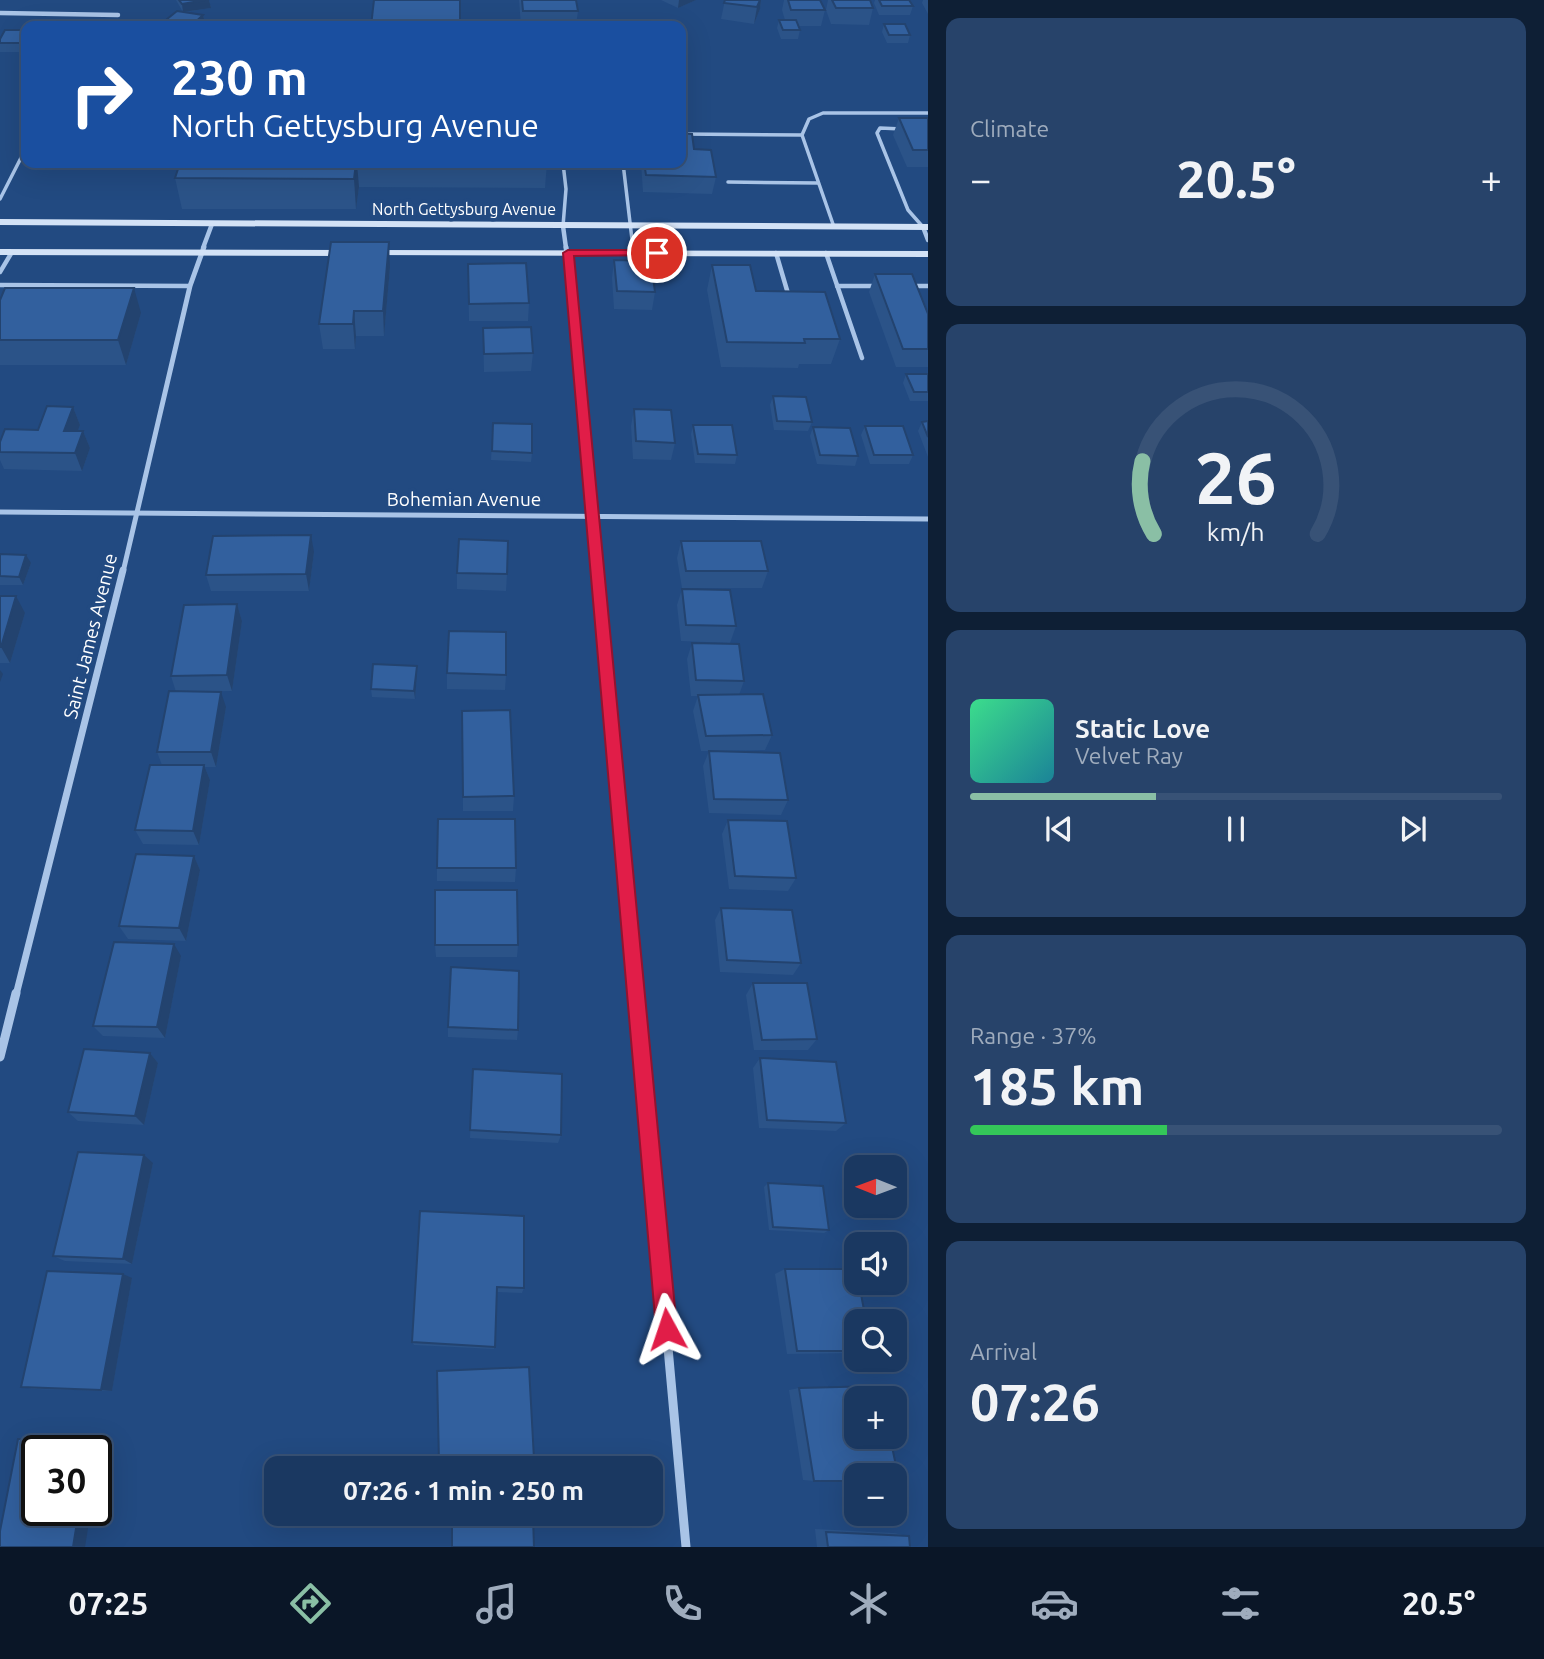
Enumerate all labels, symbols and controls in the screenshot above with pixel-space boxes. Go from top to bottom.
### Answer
icon: right [56,49,147,140]
text: 230 m [171,49,308,104]
text: North Gettysburg Avenue [171,107,539,143]
text: Climate [970,116,1049,141]
text: 20.5° [1176,150,1296,208]
text: − [970,158,991,200]
text: + [1481,158,1502,200]
street label: North Gettysburg Avenue [372,200,556,218]
pin [627,223,687,283]
icon: arrive [638,234,676,272]
text: 26 [1195,436,1277,518]
street label: Bohemian Avenue [387,488,541,510]
text: km/h [1207,517,1265,545]
street label: Saint James Avenue [59,551,121,721]
text: Static Love [1075,714,1210,743]
text: Velvet Ray [1075,743,1183,768]
icon: previous [1040,810,1078,848]
icon: pause [1217,810,1255,848]
icon: next [1394,810,1432,848]
text: Range · 37% [970,1023,1097,1048]
text: 185 km [970,1057,1144,1115]
north arrow [844,1155,906,1218]
map controls [844,1155,907,1526]
button: sound [844,1232,907,1295]
position arrow [630,1292,704,1366]
button: search [844,1309,907,1372]
text: Arrival [970,1339,1037,1364]
text: 07:26 [970,1373,1100,1431]
button: + [844,1386,907,1449]
speed limit sign: 30 [21,1435,112,1526]
button: − [844,1463,907,1526]
text: 07:26 · 1 min · 250 m [343,1476,584,1505]
icon: directions [286,1579,335,1628]
icon: music [472,1579,521,1628]
icon: phone [658,1579,707,1628]
icon: climate [844,1579,893,1628]
icon: car [1030,1579,1079,1628]
icon: filters [1216,1579,1265,1628]
text: 07:25 [69,1585,149,1621]
text: 20.5° [1402,1585,1475,1621]

